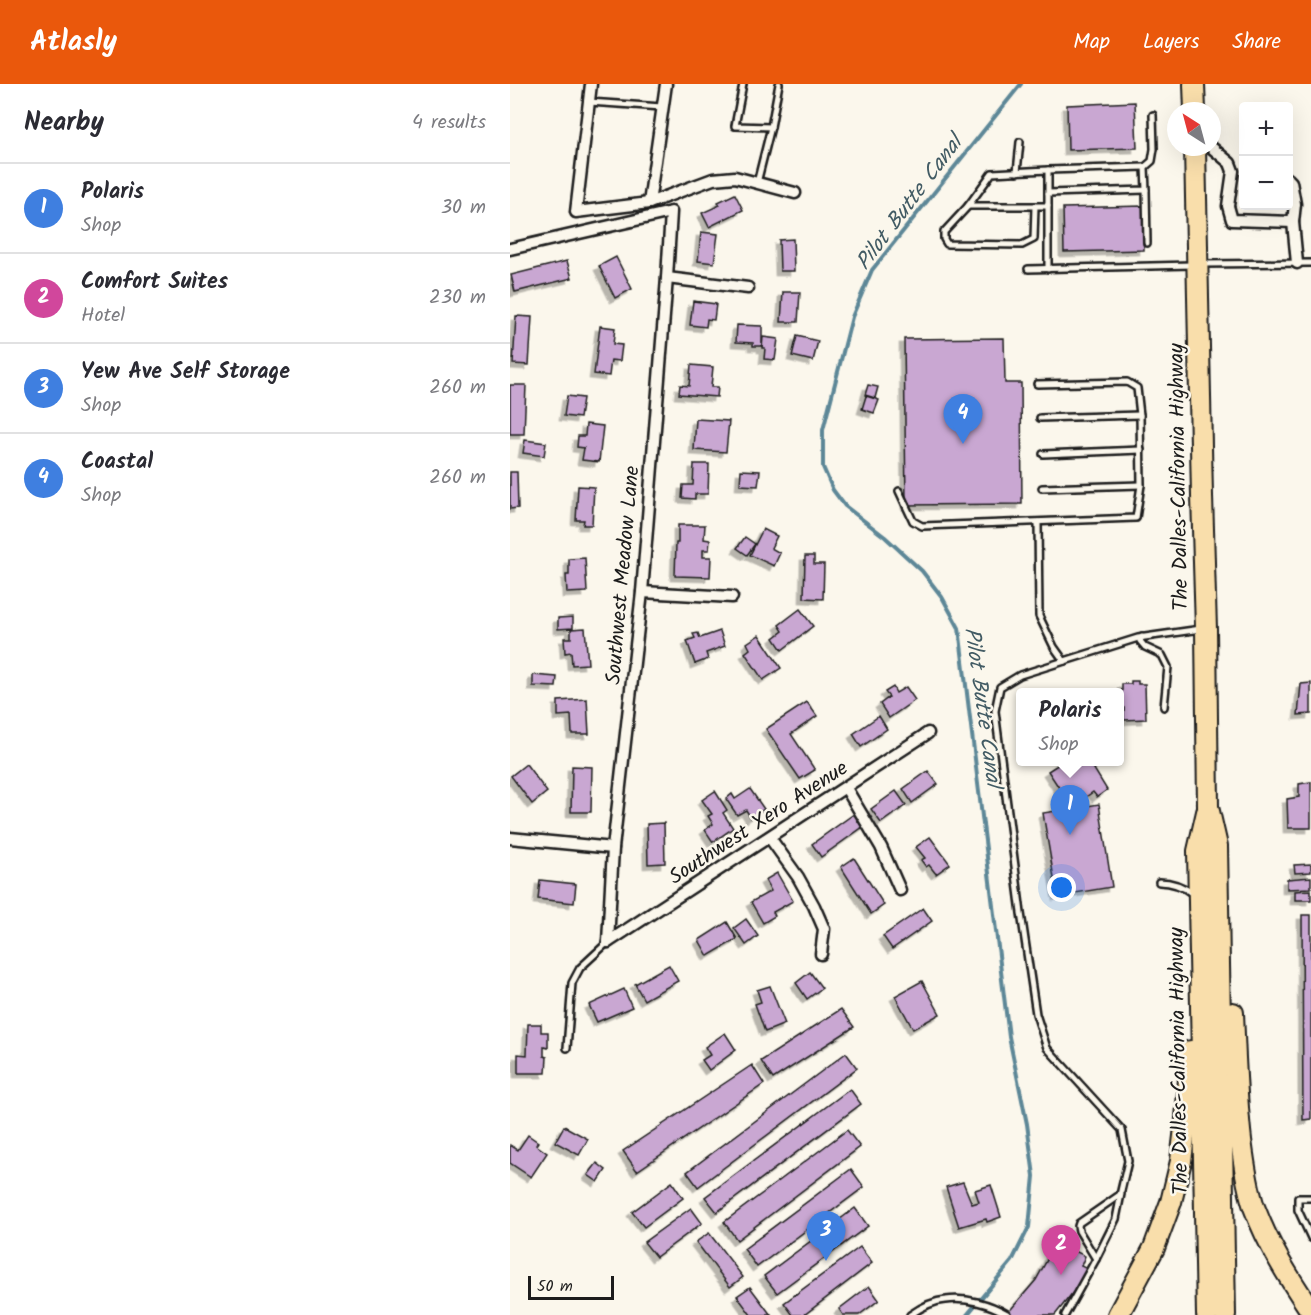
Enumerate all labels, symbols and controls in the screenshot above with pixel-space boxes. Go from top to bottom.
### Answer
text: Atlasly [30,20,117,65]
text: Map [1073,26,1110,59]
text: Layers [1143,26,1199,59]
text: Share [1232,26,1281,59]
text: Nearby [24,102,104,144]
north arrow [1167,102,1221,156]
map controls [1239,102,1293,210]
button: + [1239,102,1293,156]
text: 4 results [412,107,486,139]
water label: Pilot Butte Canal [848,125,975,278]
button: − [1239,156,1293,210]
text: Polaris [81,175,144,210]
text: 1 [40,192,47,224]
text: 30 m [441,192,486,224]
text: Shop [81,210,121,242]
text: Comfort Suites [81,265,228,300]
text: 2 [38,282,49,314]
text: 230 m [429,282,486,314]
text: Hotel [81,300,125,332]
street label: The Dalles-California Highway [1161,343,1198,611]
text: Yew Ave Self Storage [81,355,290,390]
text: 3 [38,372,49,404]
text: 260 m [429,372,486,404]
text: Shop [81,390,121,422]
pin: 4 [944,394,982,444]
text: Coastal [81,445,153,480]
text: 4 [38,462,49,494]
text: 260 m [429,462,486,494]
street label: Southwest Meadow Lane [597,464,650,686]
text: Shop [81,480,121,512]
water label: Pilot Butte Canal [953,625,1011,794]
popup [1016,688,1124,766]
text: Polaris [1038,694,1102,729]
text: Shop [1038,729,1078,761]
street label: Southwest Xero Avenue [662,752,856,894]
pin: 1 [1050,786,1090,835]
your location [1047,873,1076,902]
street label: The Dalles-California Highway [1161,927,1198,1195]
pin: 3 [806,1212,846,1261]
pin: 2 [1042,1226,1080,1275]
scale bar [528,1273,614,1300]
text: 50 m [537,1274,573,1299]

